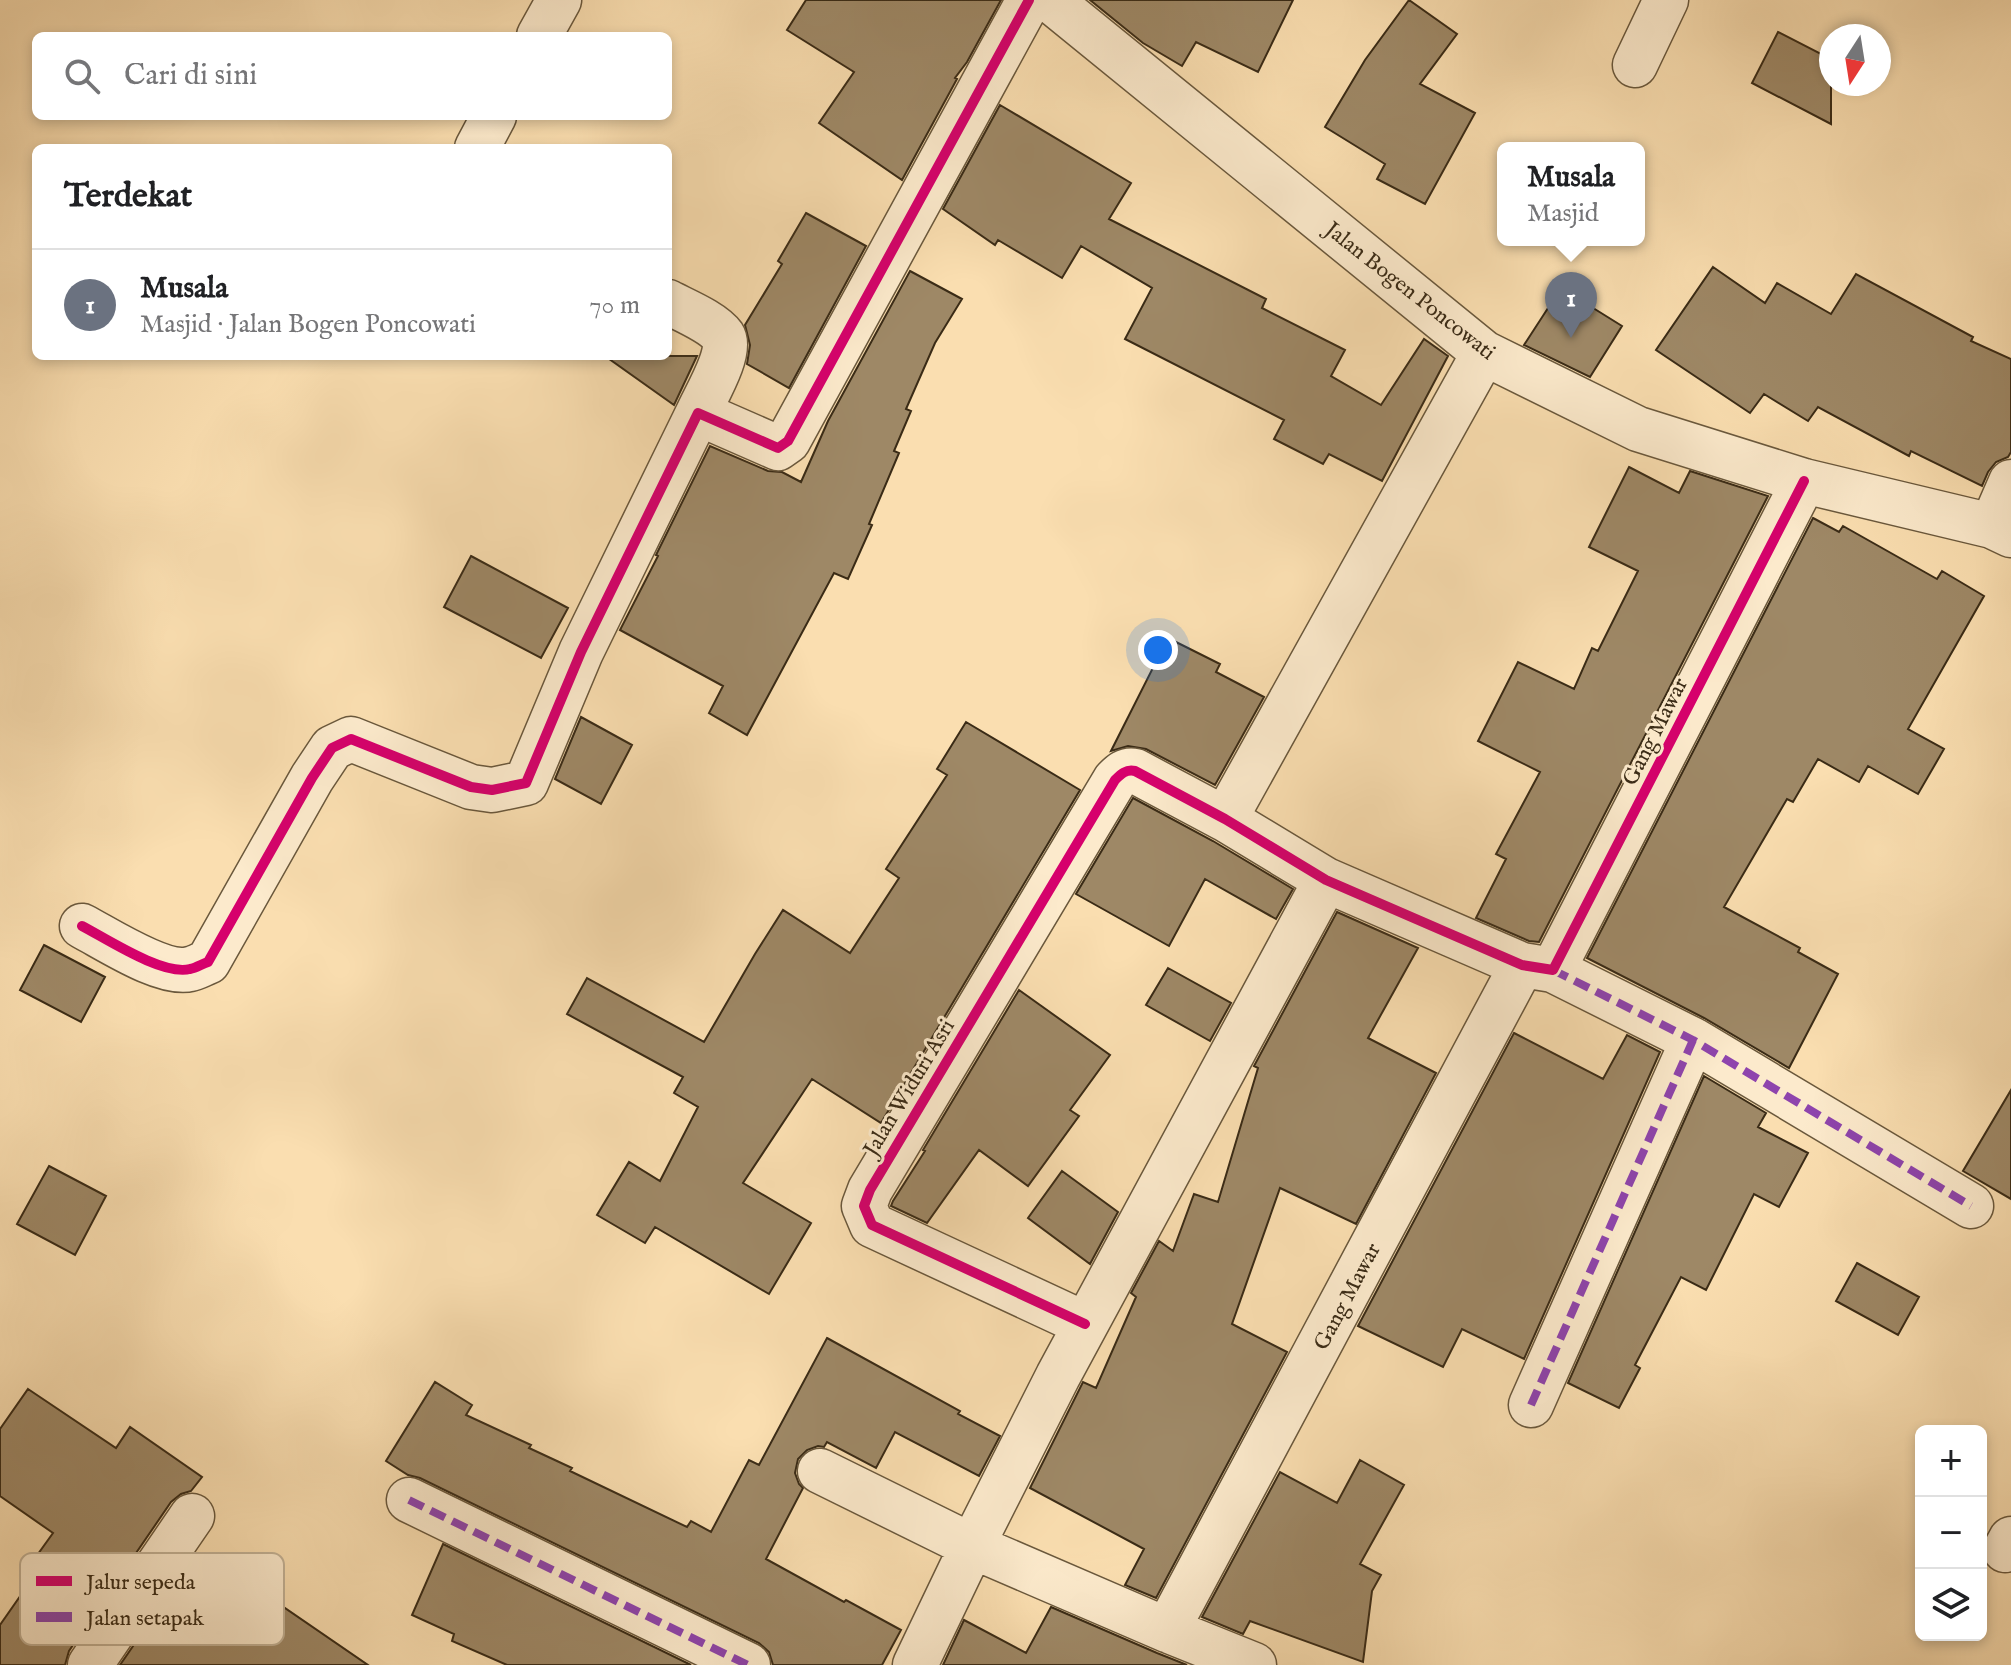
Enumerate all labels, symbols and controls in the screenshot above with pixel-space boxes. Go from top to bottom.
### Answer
north arrow [1819,24,1891,96]
search box [32,32,672,120]
icon: search [60,54,104,98]
text: Cari di sini [124,57,257,95]
popup [1497,142,1645,246]
text: Musala [1527,159,1615,197]
text: Terdekat [64,175,192,218]
text: Masjid [1527,197,1599,230]
street label: Jalan Bogen Poncowati [1316,214,1501,367]
text: Musala [140,270,228,308]
pin: 1 [1545,272,1597,338]
text: 1 [85,289,95,322]
text: 70 m [589,289,640,322]
text: Masjid · Jalan Bogen Poncowati [140,308,476,341]
your location [1138,630,1178,670]
street label: Gang Mawar [1617,673,1695,791]
street label: Jalan Widuri Asri [856,1014,962,1164]
street label: Gang Mawar [1308,1239,1388,1355]
map controls [1915,1425,1987,1641]
button: + [1915,1425,1987,1497]
button: − [1915,1497,1987,1569]
legend [20,1553,284,1645]
text: Jalur sepeda [83,1569,196,1597]
button: layers [1915,1569,1987,1641]
text: Jalan setapak [83,1605,204,1633]

